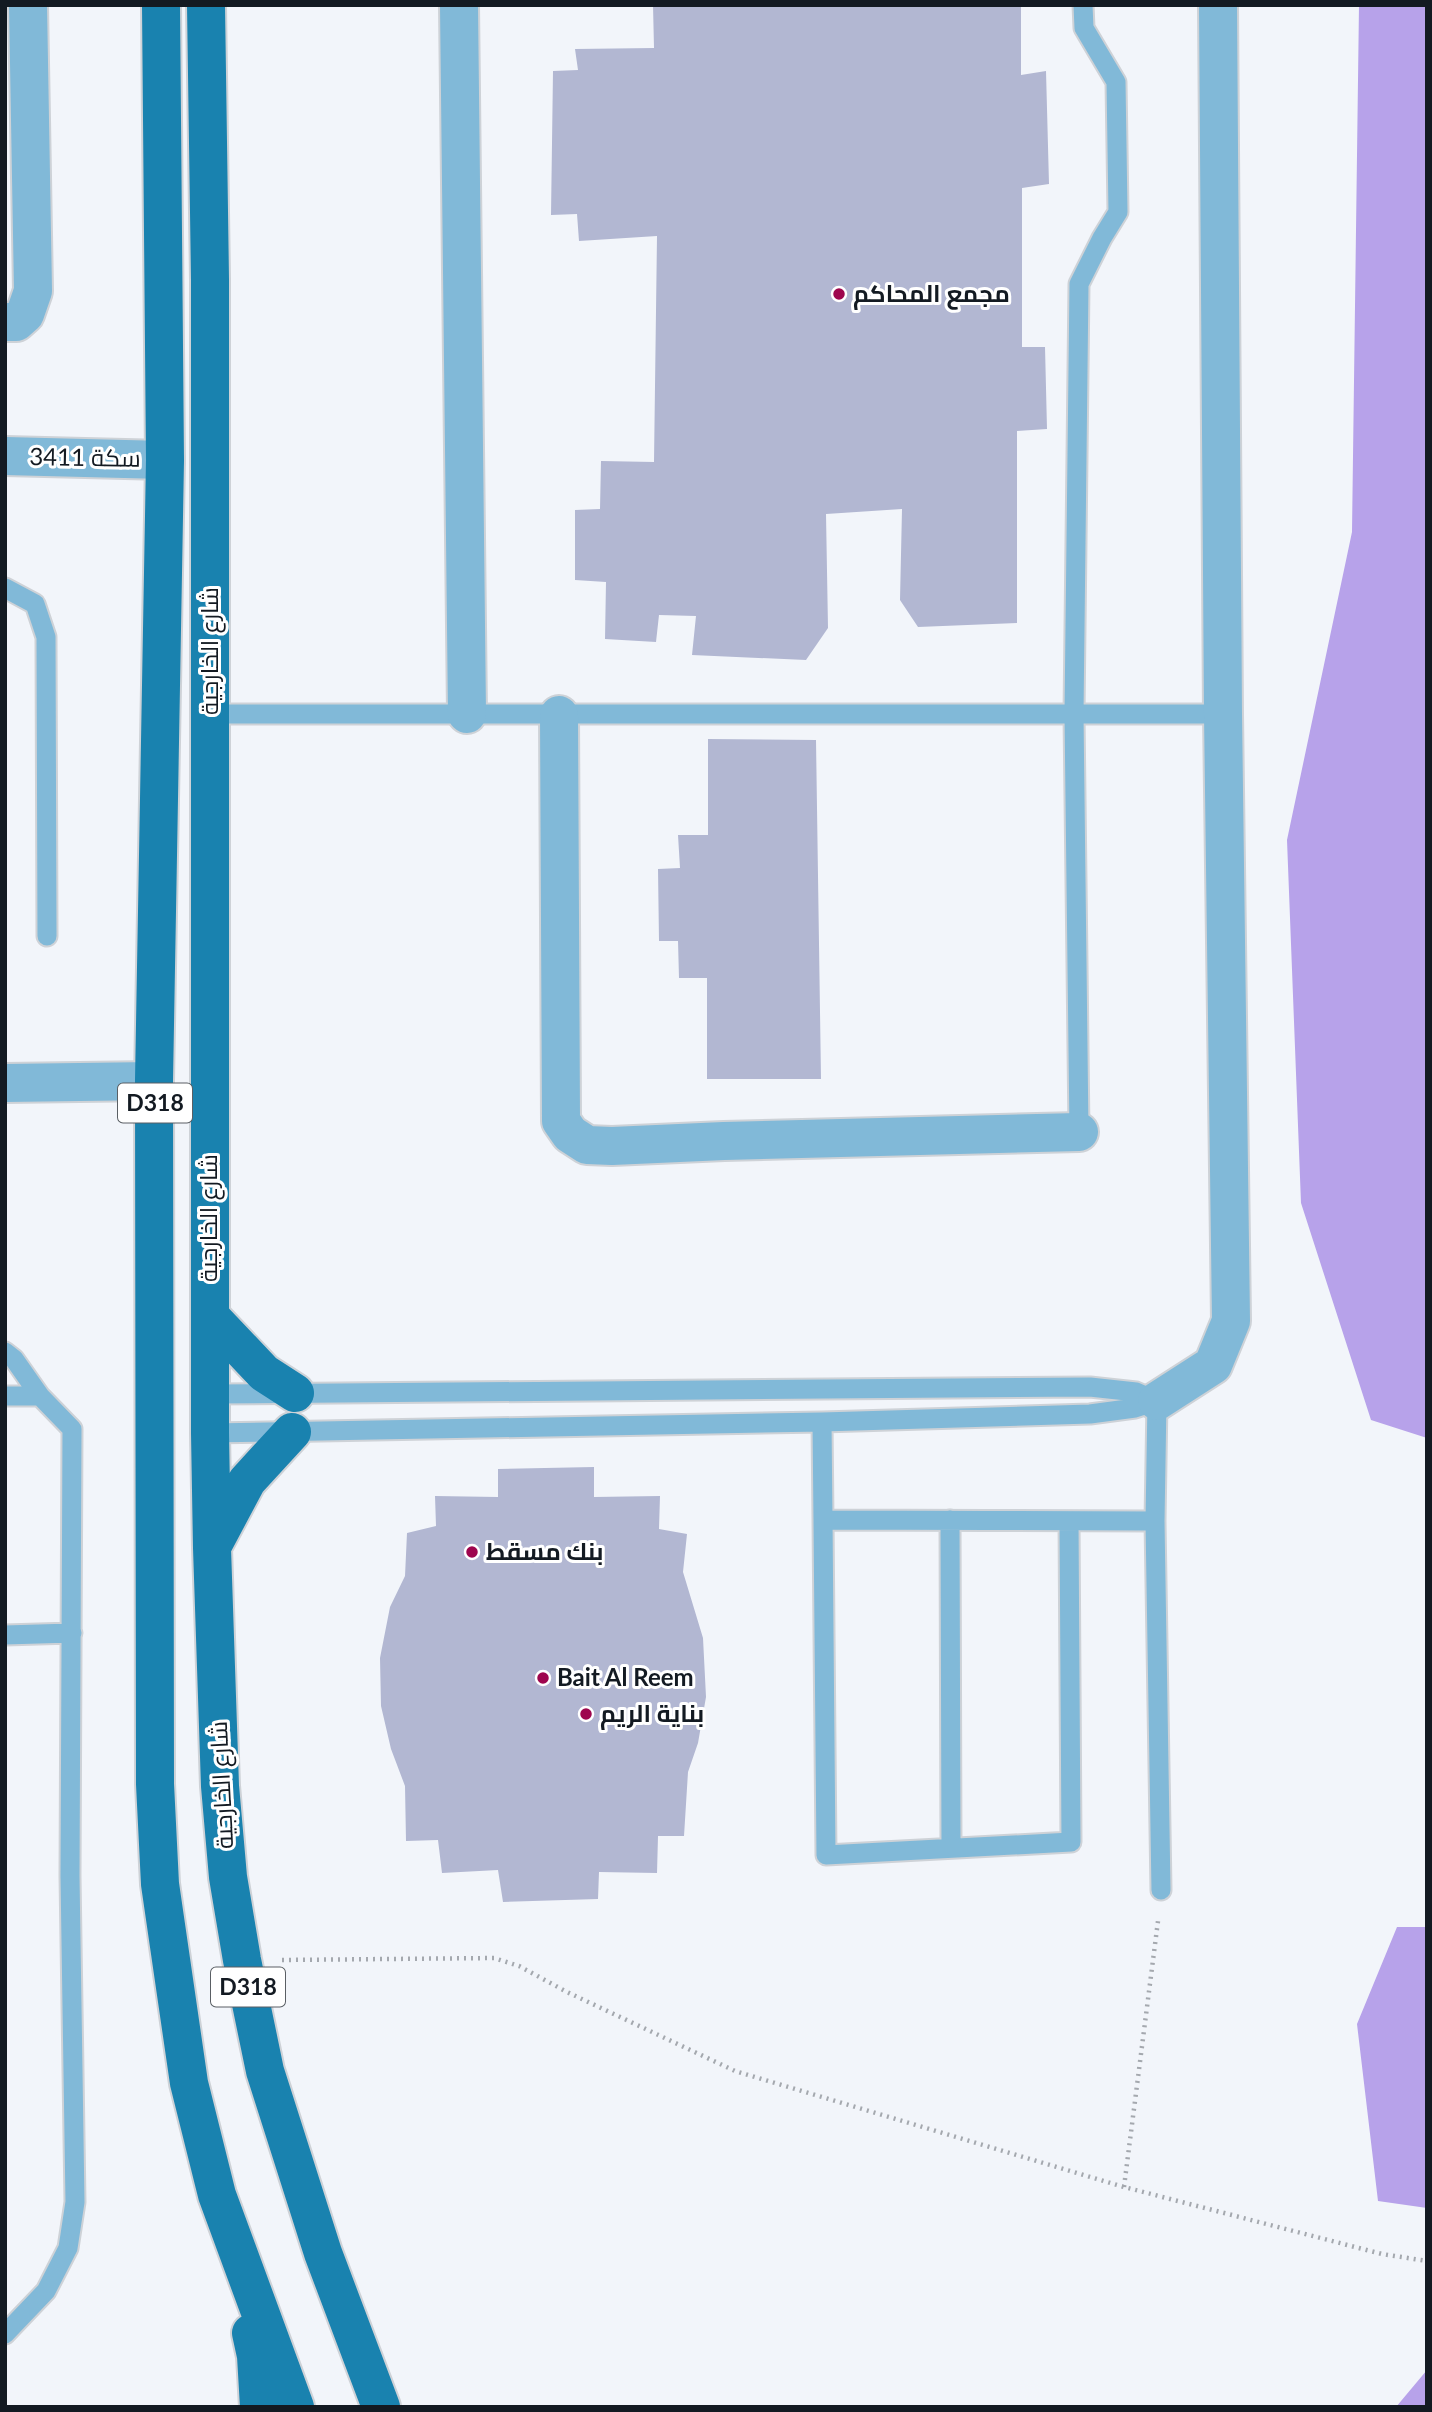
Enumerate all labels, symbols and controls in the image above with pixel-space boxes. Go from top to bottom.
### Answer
place label: مجمع المحاكم [853,278,1010,310]
marker: مجمع المحاكم [831,286,847,302]
street label: سكة 3411 [29,441,141,472]
street label: شارع الخارجية [194,587,226,715]
road number: D318 [118,1084,192,1122]
street label: شارع الخارجية [193,1154,225,1282]
place label: بنك مسقط [486,1536,604,1565]
marker: بنك مسقط [464,1544,480,1560]
place label: Bait Al Reem [557,1662,694,1691]
marker: Bait Al Reem [535,1670,551,1686]
place label: بناية الريم [600,1698,704,1730]
marker: بناية الريم [578,1706,594,1722]
street label: شارع الخارجية [203,1720,241,1850]
road number: D318 [211,1968,285,2006]

